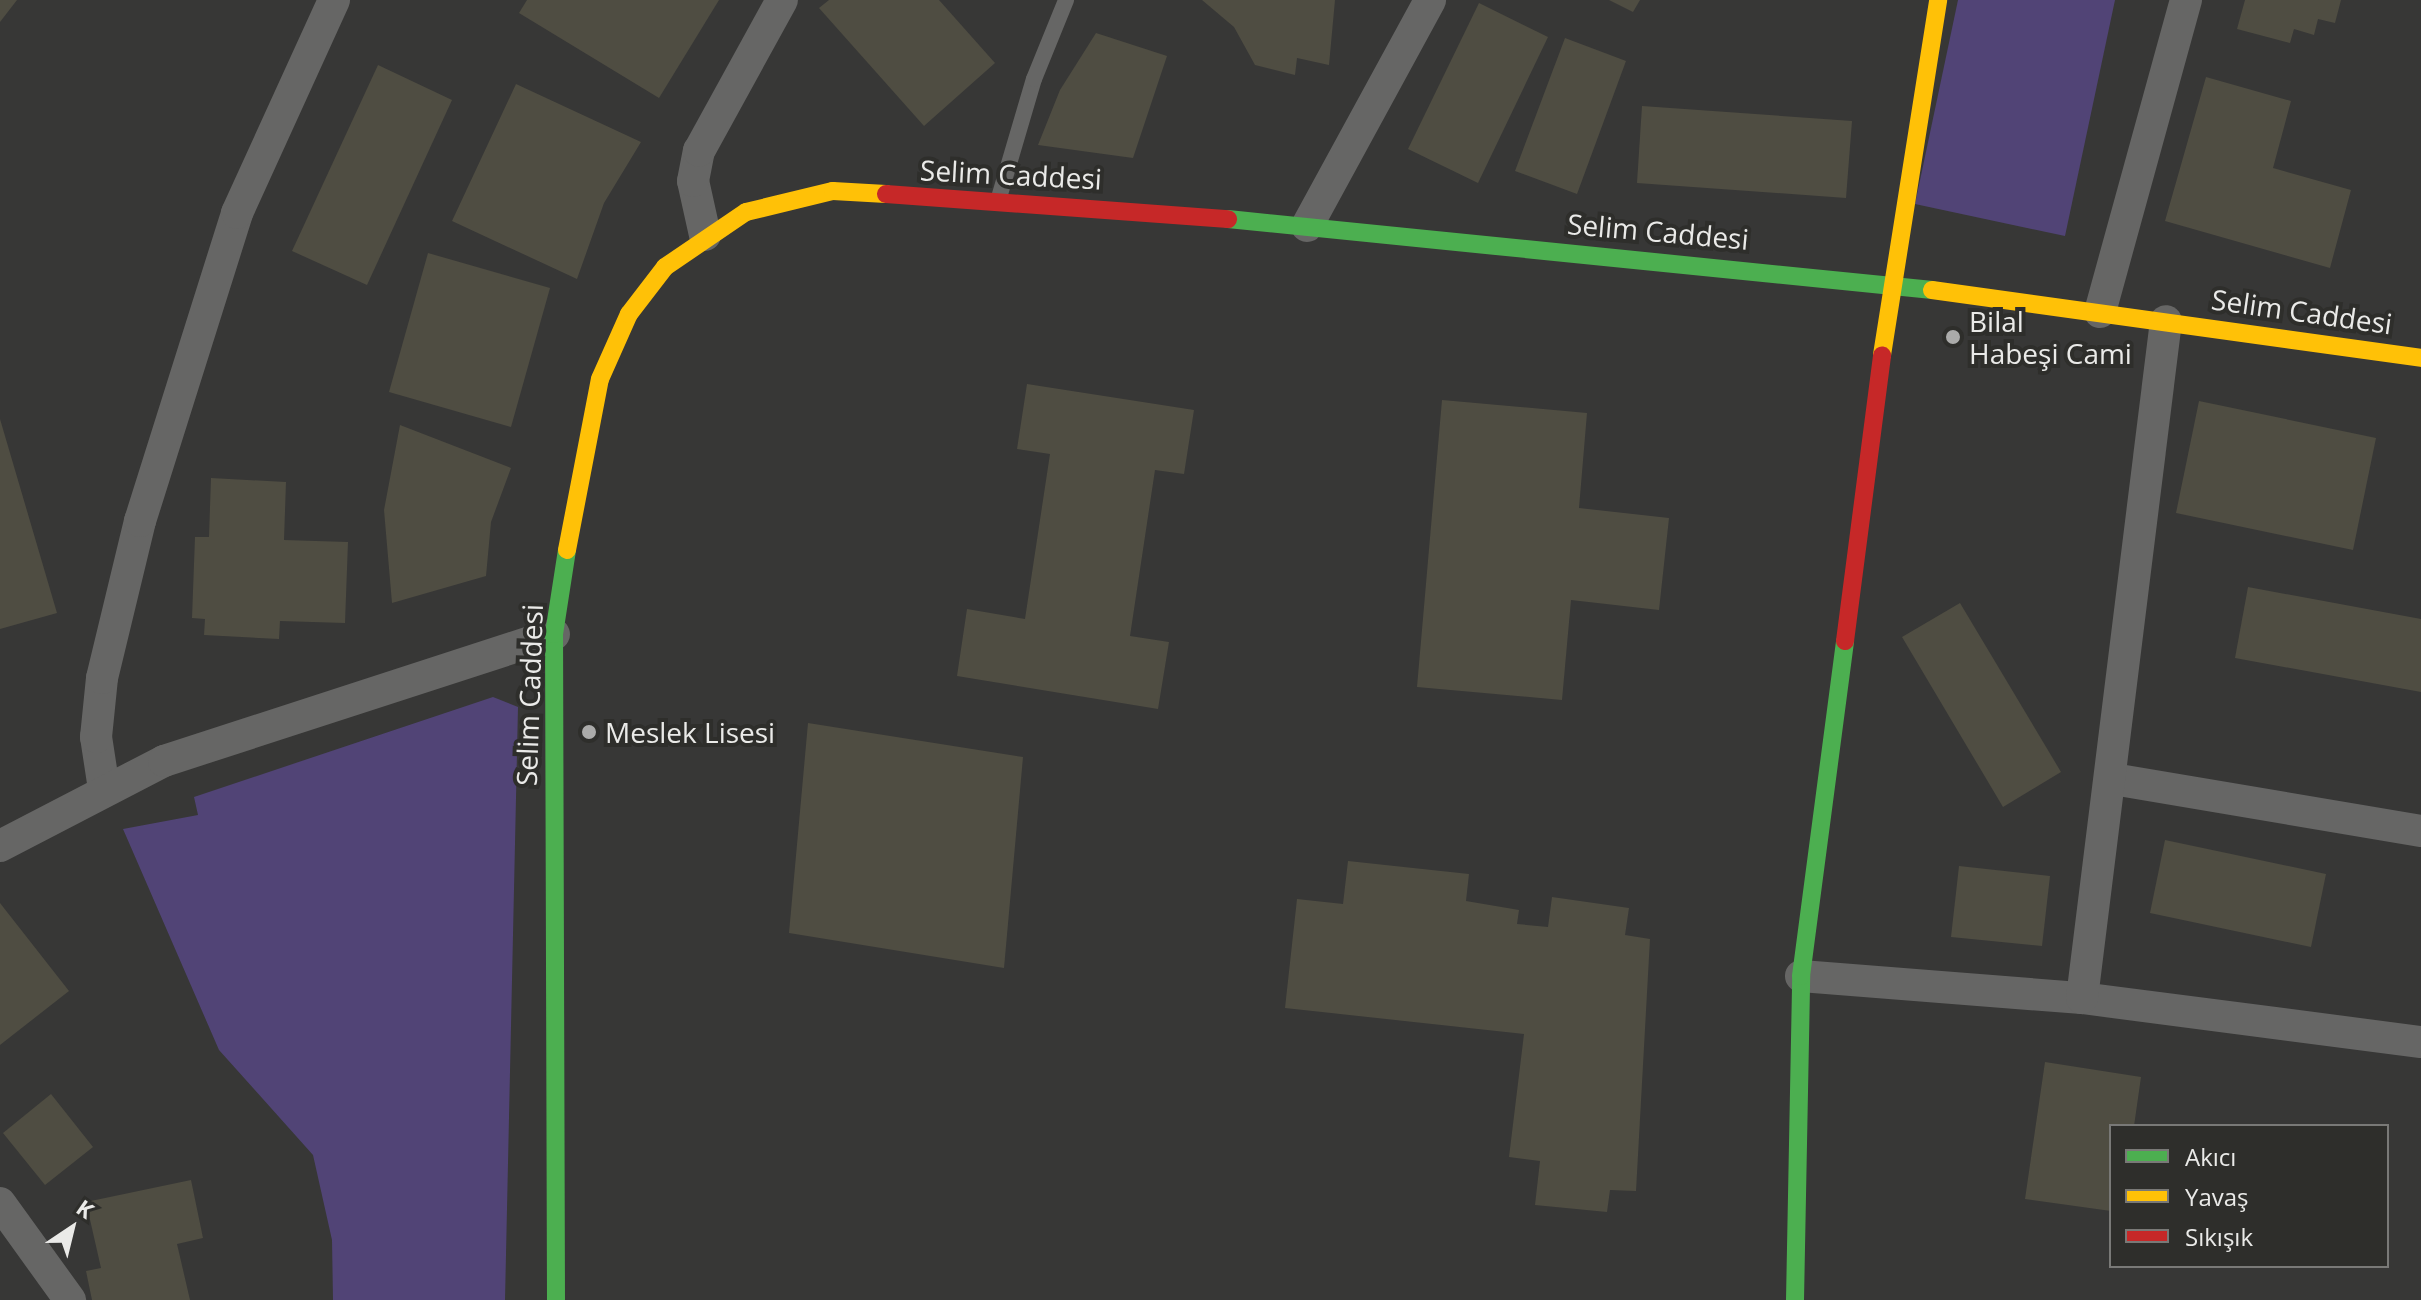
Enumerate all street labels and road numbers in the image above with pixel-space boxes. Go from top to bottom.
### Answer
street label: Selim Caddesi [919,152,1103,196]
street label: Selim Caddesi [1566,206,1750,256]
street label: Selim Caddesi [2210,282,2394,340]
street label: Selim Caddesi [509,603,549,787]

